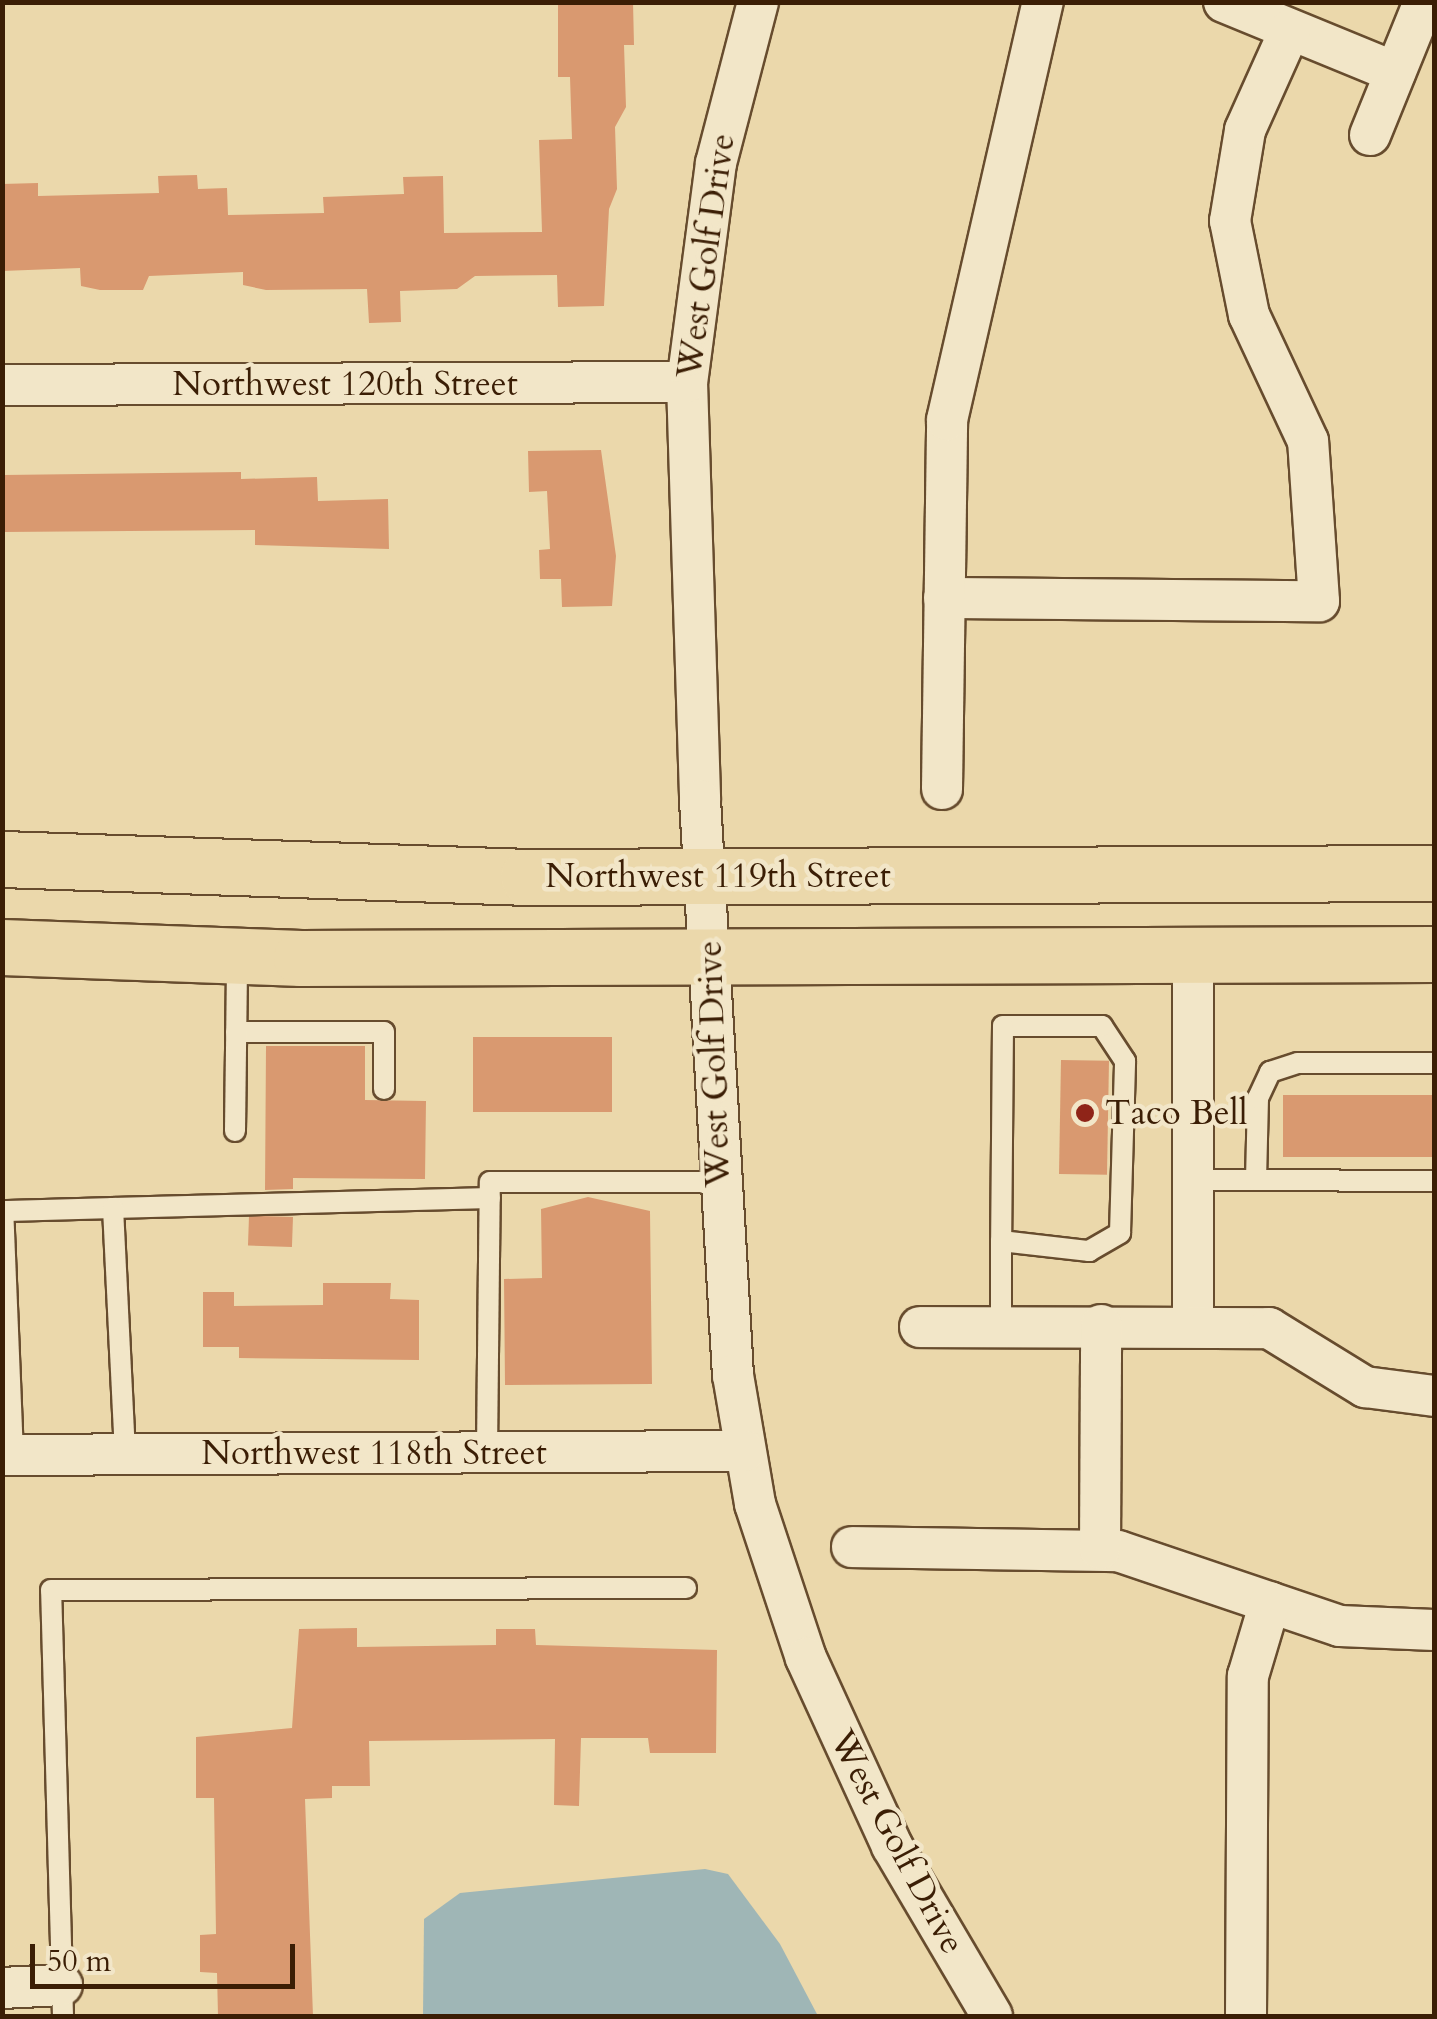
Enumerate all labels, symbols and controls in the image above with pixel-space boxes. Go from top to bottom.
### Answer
street label: West Golf Drive [668,131,744,381]
street label: Northwest 120th Street [172,363,518,405]
street label: Northwest 119th Street [545,855,891,897]
street label: West Golf Drive [689,940,739,1188]
place label: Taco Bell [1105,1092,1248,1134]
marker: Taco Bell [1074,1102,1096,1124]
street label: Northwest 118th Street [201,1432,547,1474]
street label: West Golf Drive [820,1723,974,1961]
scale bar [35,1924,300,1986]
text: 50 m [47,1941,111,1982]

